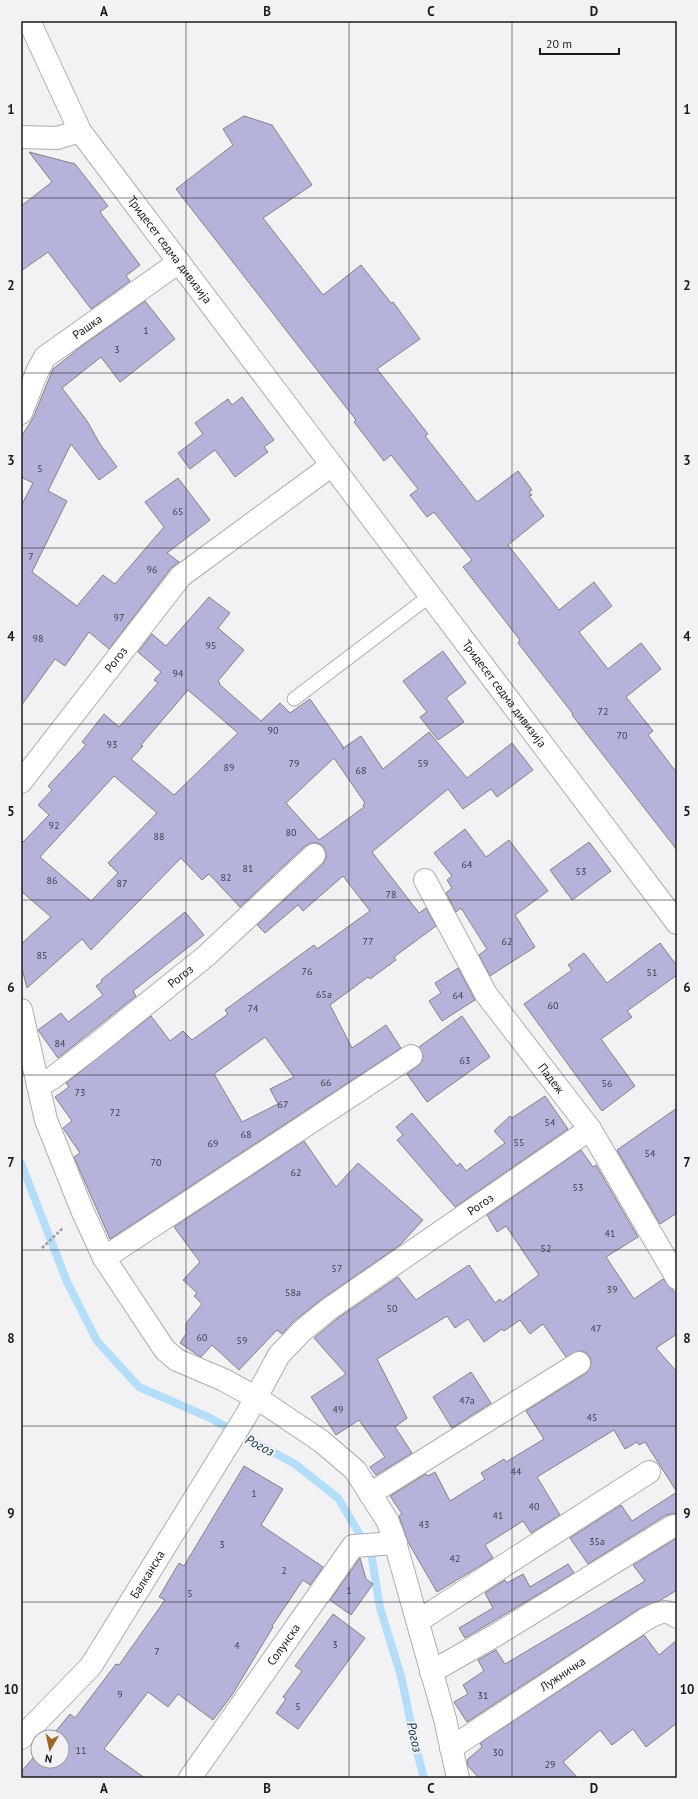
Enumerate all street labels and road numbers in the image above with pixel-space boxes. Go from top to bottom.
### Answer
street label: Тридесет седма дивизија [125,193,215,306]
street label: Рашка [69,311,105,342]
street label: Тридесет седма дивизија [459,637,550,750]
street label: Рогоз [101,643,130,675]
street label: Рогоз [164,961,196,991]
street label: Падеж [535,1060,568,1096]
street label: Рогоз [464,1190,496,1218]
street label: Балканска [127,1547,168,1601]
street label: Солунска [263,1620,303,1668]
street label: Лужничка [536,1653,588,1695]

